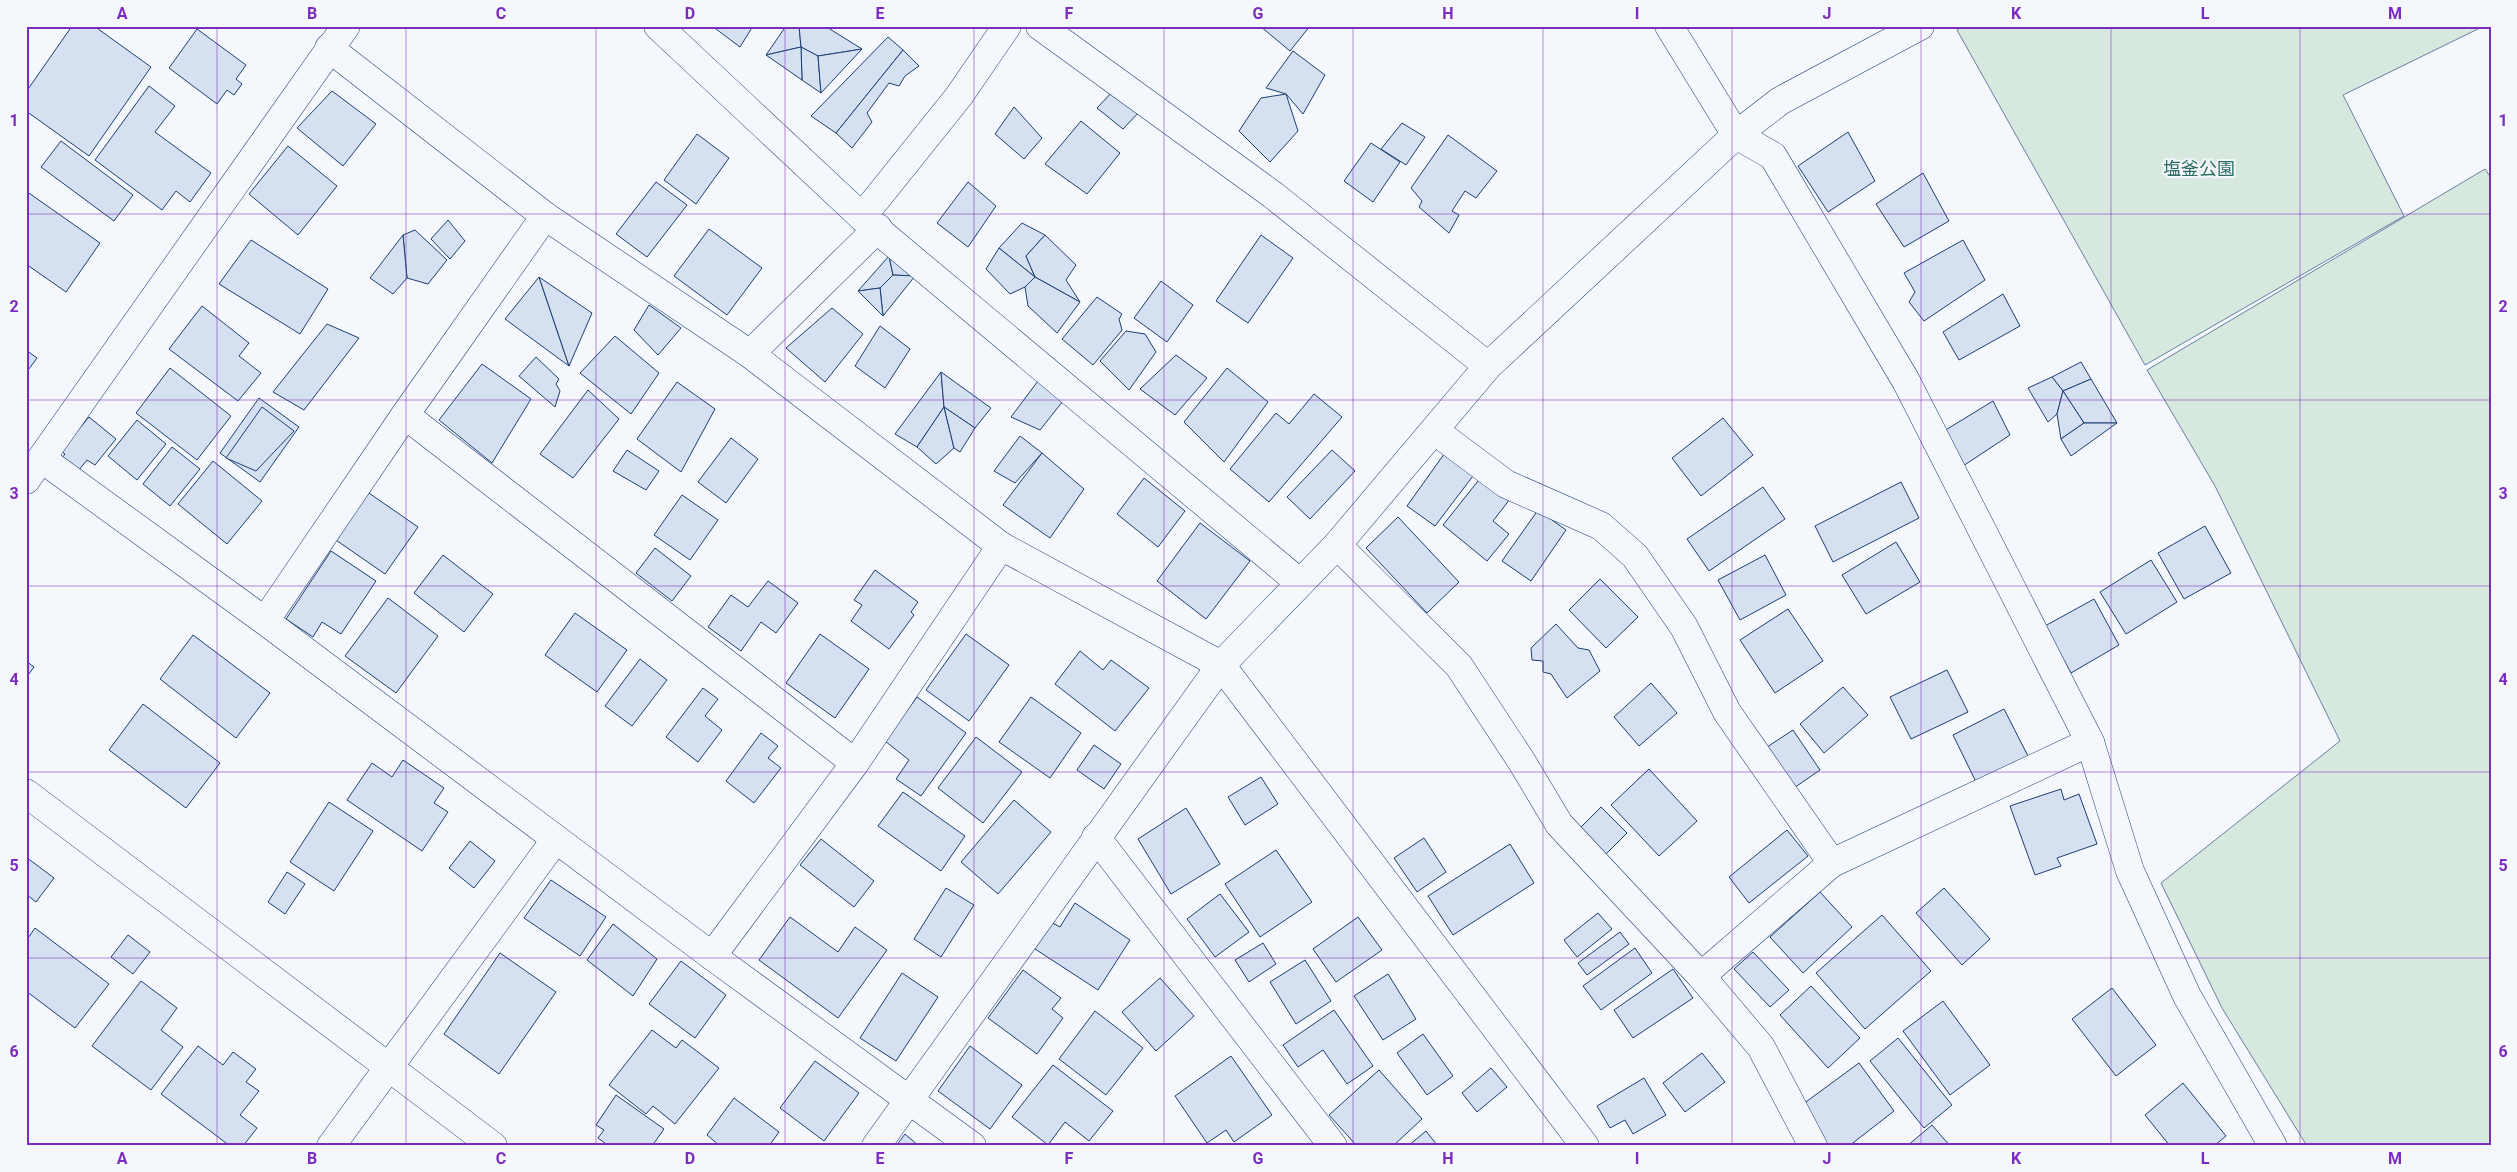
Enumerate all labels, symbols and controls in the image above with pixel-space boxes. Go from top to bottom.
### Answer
text: A [117,4,128,23]
text: B [307,4,317,23]
text: C [496,4,506,23]
text: D [685,4,695,23]
text: E [876,4,885,23]
text: F [1065,4,1074,23]
text: G [1253,4,1264,23]
text: H [1442,4,1454,23]
text: I [1635,4,1639,23]
text: J [1823,4,1831,23]
text: K [2011,4,2022,23]
text: L [2201,4,2210,23]
text: M [2388,4,2402,23]
text: 1 [9,111,19,130]
text: 1 [2498,111,2508,130]
park label: 塩釜公園 [2163,158,2235,179]
text: 2 [9,297,19,316]
text: 2 [2498,297,2508,316]
text: 3 [9,484,19,503]
text: 3 [2498,484,2508,503]
text: 4 [9,670,19,689]
text: 4 [2498,670,2508,689]
text: 5 [9,856,19,875]
text: 5 [2498,856,2508,875]
text: 6 [9,1042,19,1061]
text: 6 [2498,1042,2508,1061]
text: A [117,1149,128,1168]
text: B [307,1149,317,1168]
text: C [496,1149,506,1168]
text: D [685,1149,695,1168]
text: E [876,1149,885,1168]
text: F [1065,1149,1074,1168]
text: G [1253,1149,1264,1168]
text: H [1442,1149,1454,1168]
text: I [1635,1149,1639,1168]
text: J [1823,1149,1831,1168]
text: K [2011,1149,2022,1168]
text: L [2201,1149,2210,1168]
text: M [2388,1149,2402,1168]

